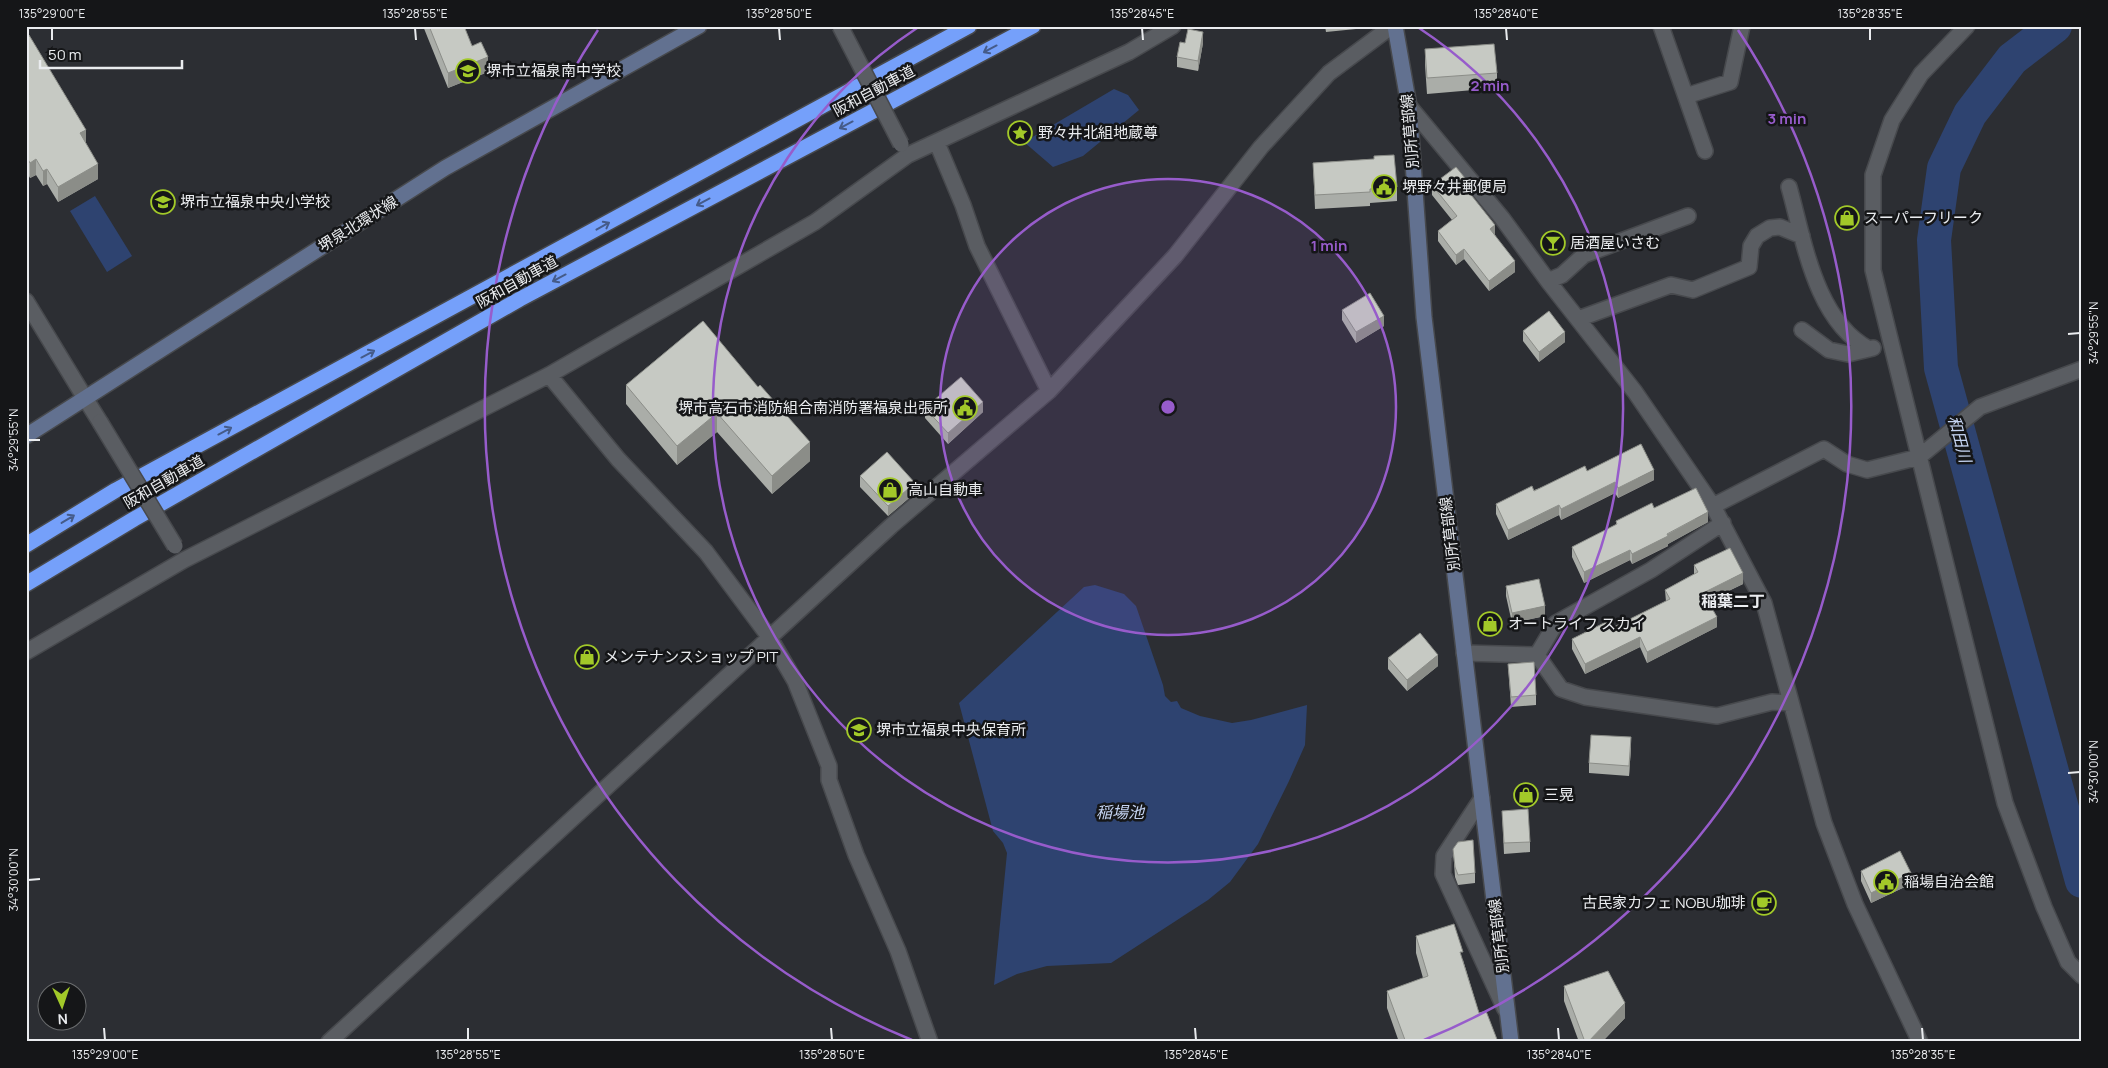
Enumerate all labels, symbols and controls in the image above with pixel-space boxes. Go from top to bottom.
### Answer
text: 135°29'00"E [19,5,85,22]
text: 135°28'55"E [382,5,448,22]
text: 135°28'50"E [746,5,812,22]
text: 135°28'45"E [1110,5,1174,22]
text: 135°28'40"E [1474,5,1538,22]
text: 135°28'35"E [1837,5,1903,22]
scale bar [40,38,182,70]
text: 50 m [48,44,82,65]
one-way arrow [982,44,997,54]
school or university icon: 堺市立福泉南中学校 [455,58,481,84]
place label: 堺市立福泉南中学校 [486,60,621,81]
street label: 阪和自動車道 [829,60,918,121]
text: 2 min [1470,75,1510,96]
street label: 別所草部線 [1396,93,1423,169]
text: 3 min [1768,108,1806,129]
place icon: 野々井北組地蔵尊 [1007,120,1033,146]
one-way arrow [840,121,854,131]
place label: 野々井北組地蔵尊 [1038,122,1158,143]
public building icon: 堺野々井郵便局 [1371,174,1397,200]
place label: 堺野々井郵便局 [1402,176,1507,197]
school or university icon: 堺市立福泉中央小学校 [150,189,176,215]
place label: 堺市立福泉中央小学校 [180,191,330,212]
street label: 堺泉北環状線 [314,191,401,256]
one-way arrow [696,198,711,207]
shop icon: スーパーフリーク [1834,205,1860,231]
place label: スーパーフリーク [1864,207,1983,228]
one-way arrow [595,221,610,231]
bar icon: 居酒屋いさむ [1540,230,1566,256]
place label: 居酒屋いさむ [1570,232,1660,253]
text: 1 min [1311,235,1347,256]
street label: 阪和自動車道 [472,251,561,313]
one-way arrow [552,273,567,283]
text: 34°29'55"N [2085,302,2102,364]
one-way arrow [360,349,375,359]
public building icon: 堺市高石市消防組合南消防署福泉出張所 [952,395,978,421]
place label: 堺市高石市消防組合南消防署福泉出張所 [678,397,948,418]
centre of rings [1159,398,1177,416]
text: 34°29'55"N [5,409,22,471]
water label: 和田川 [1943,413,1977,467]
one-way arrow [217,426,232,435]
street label: 阪和自動車道 [120,450,208,513]
shop icon: 高山自動車 [877,477,903,503]
place label: 高山自動車 [908,479,983,500]
street label: 別所草部線 [1435,496,1464,573]
one-way arrow [60,514,74,524]
district label: 稲葉二丁 [1701,590,1765,612]
shop icon: オートライフ スカイ [1477,611,1503,637]
place label: オートライフ スカイ [1508,613,1646,634]
shop icon: メンテナンスショップ PIT [574,644,600,670]
place label: メンテナンスショップ PIT [604,646,778,667]
school or university icon: 堺市立福泉中央保育所 [846,717,872,743]
place label: 堺市立福泉中央保育所 [876,719,1026,740]
text: 34°30'00"N [2085,740,2102,804]
shop icon: 三晃 [1513,782,1539,808]
place label: 三晃 [1544,784,1574,805]
water label: 稲場池 [1096,801,1146,823]
text: 34°30'00"N [5,848,22,912]
public building icon: 稲場自治会館 [1873,869,1899,895]
place label: 稲場自治会館 [1904,871,1994,892]
cafe icon: 古民家カフェ NOBU珈琲 [1751,890,1777,916]
place label: 古民家カフェ NOBU珈琲 [1582,892,1746,913]
street label: 別所草部線 [1484,898,1513,975]
north arrow [38,980,88,1030]
text: N [57,1010,68,1029]
text: 135°29'00"E [72,1046,138,1063]
text: 135°28'55"E [435,1046,501,1063]
text: 135°28'50"E [799,1046,865,1063]
text: 135°28'45"E [1164,1046,1228,1063]
text: 135°28'40"E [1527,1046,1591,1063]
text: 135°28'35"E [1890,1046,1956,1063]

